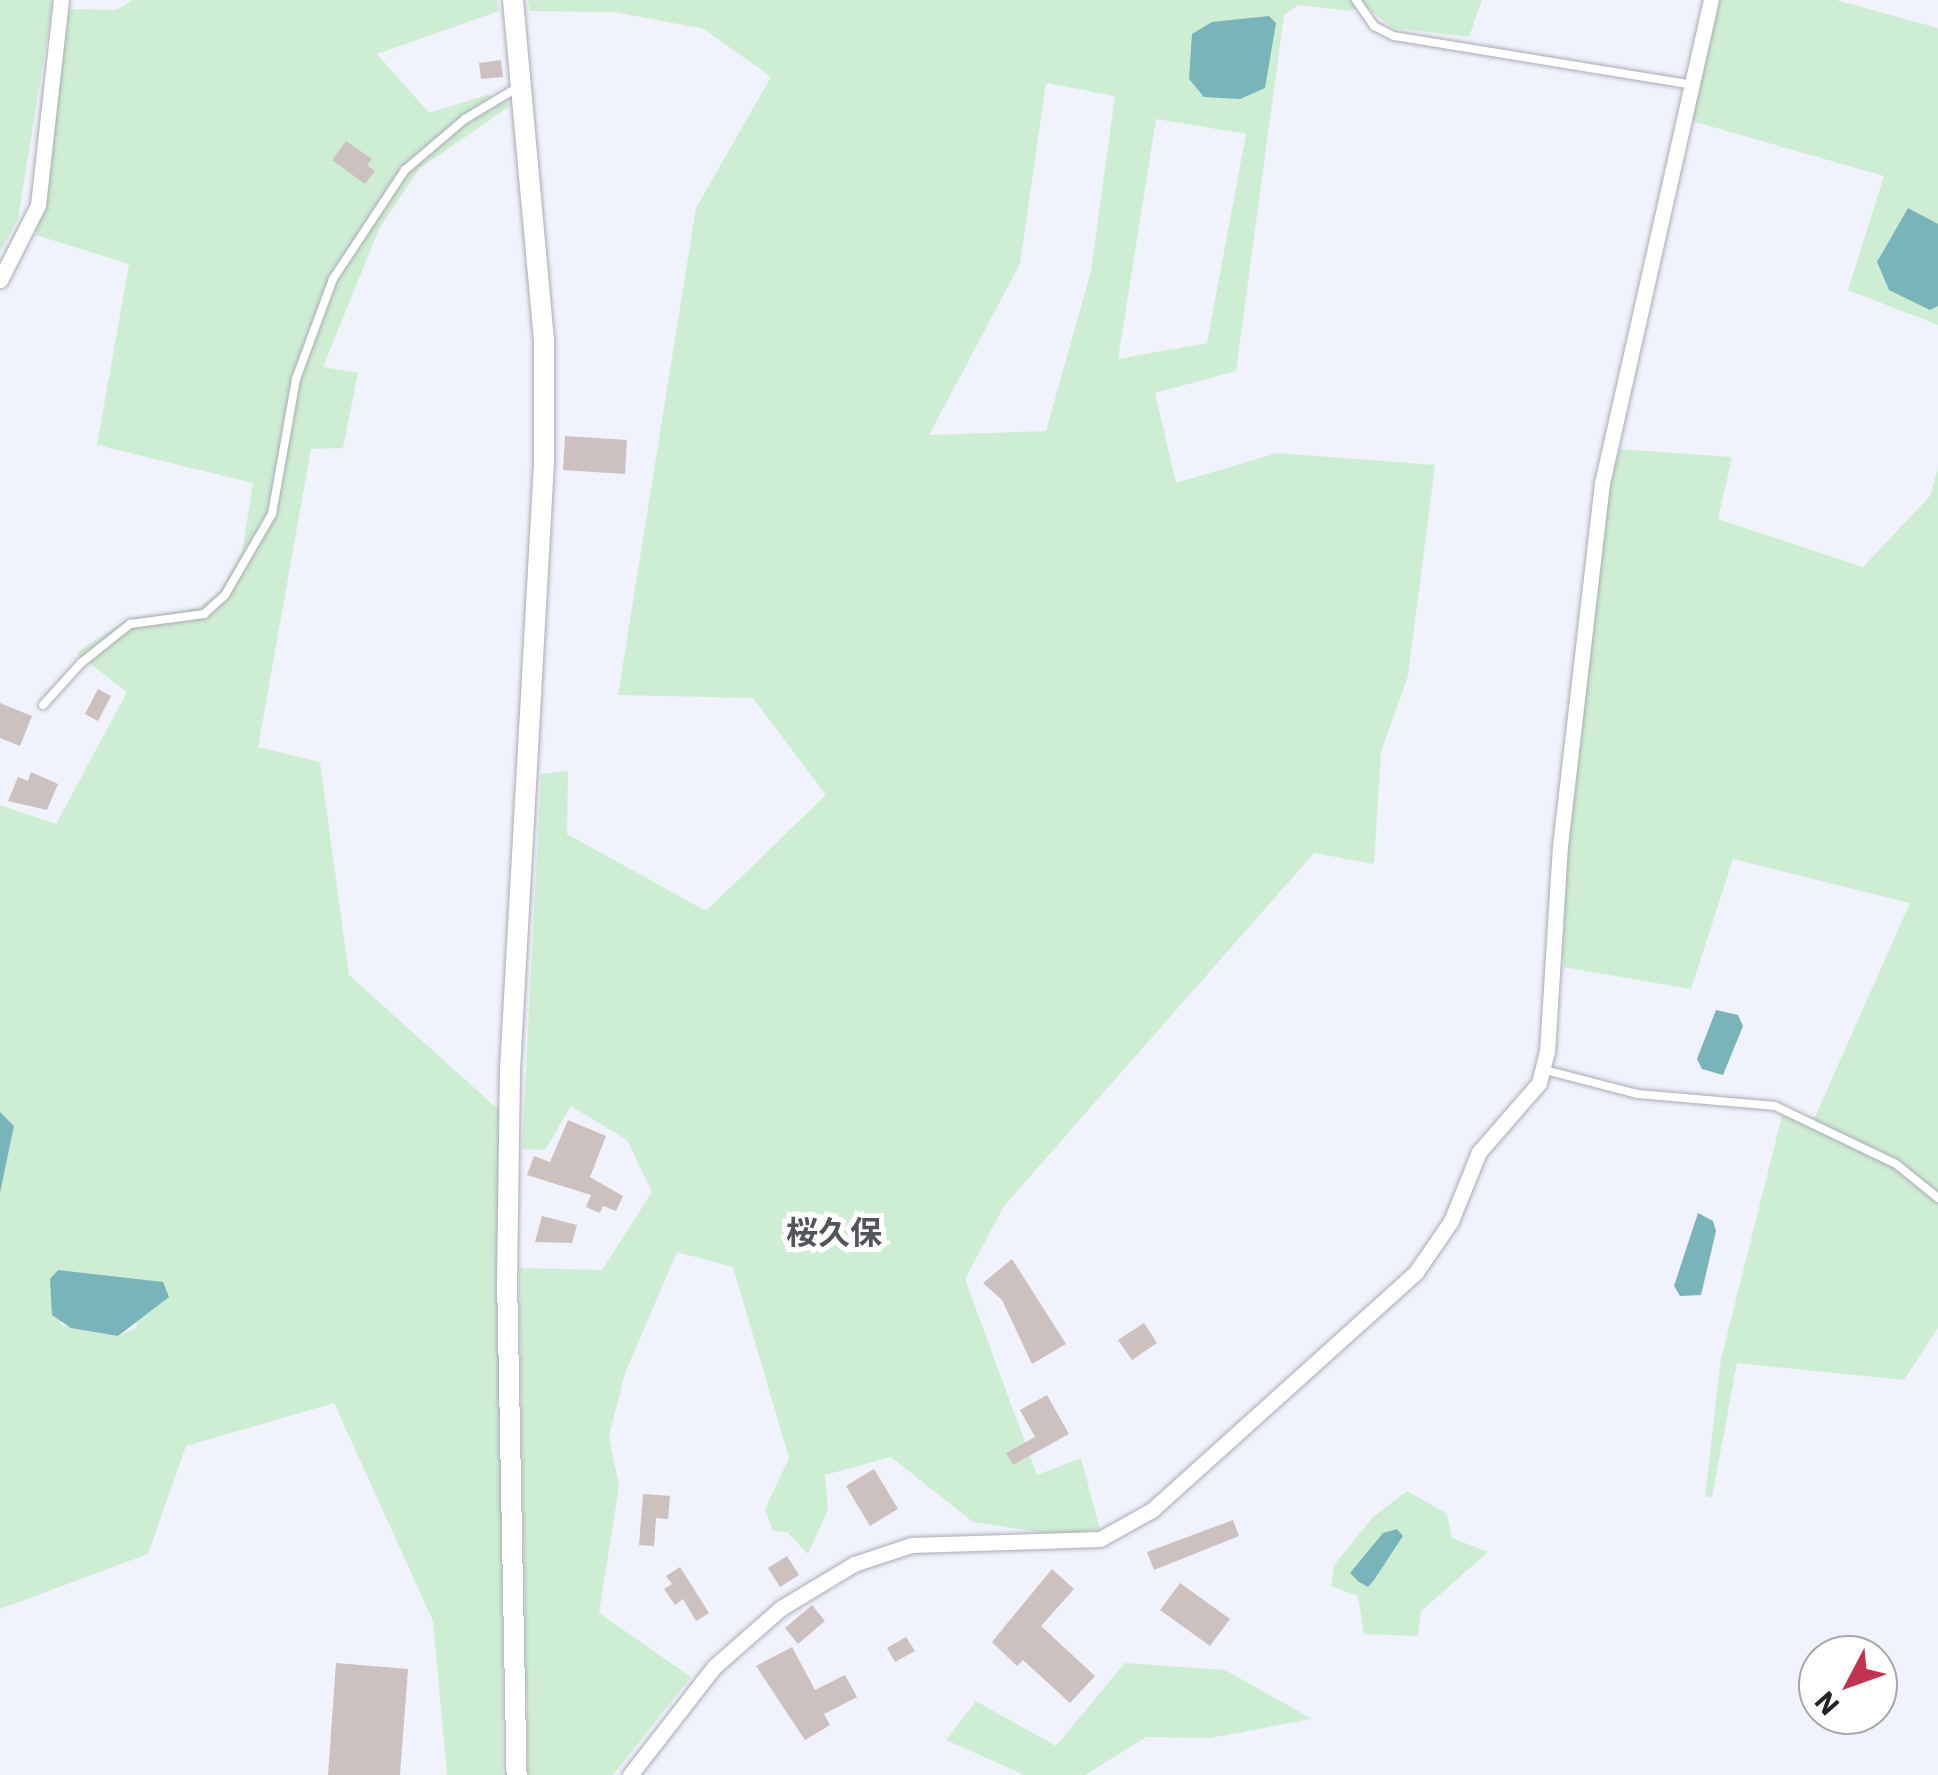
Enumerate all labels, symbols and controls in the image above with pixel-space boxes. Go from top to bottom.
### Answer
district label: 桜久保 [786,1213,882,1251]
north arrow [1798,1635,1898,1735]
text: N [1806,1684,1847,1723]

